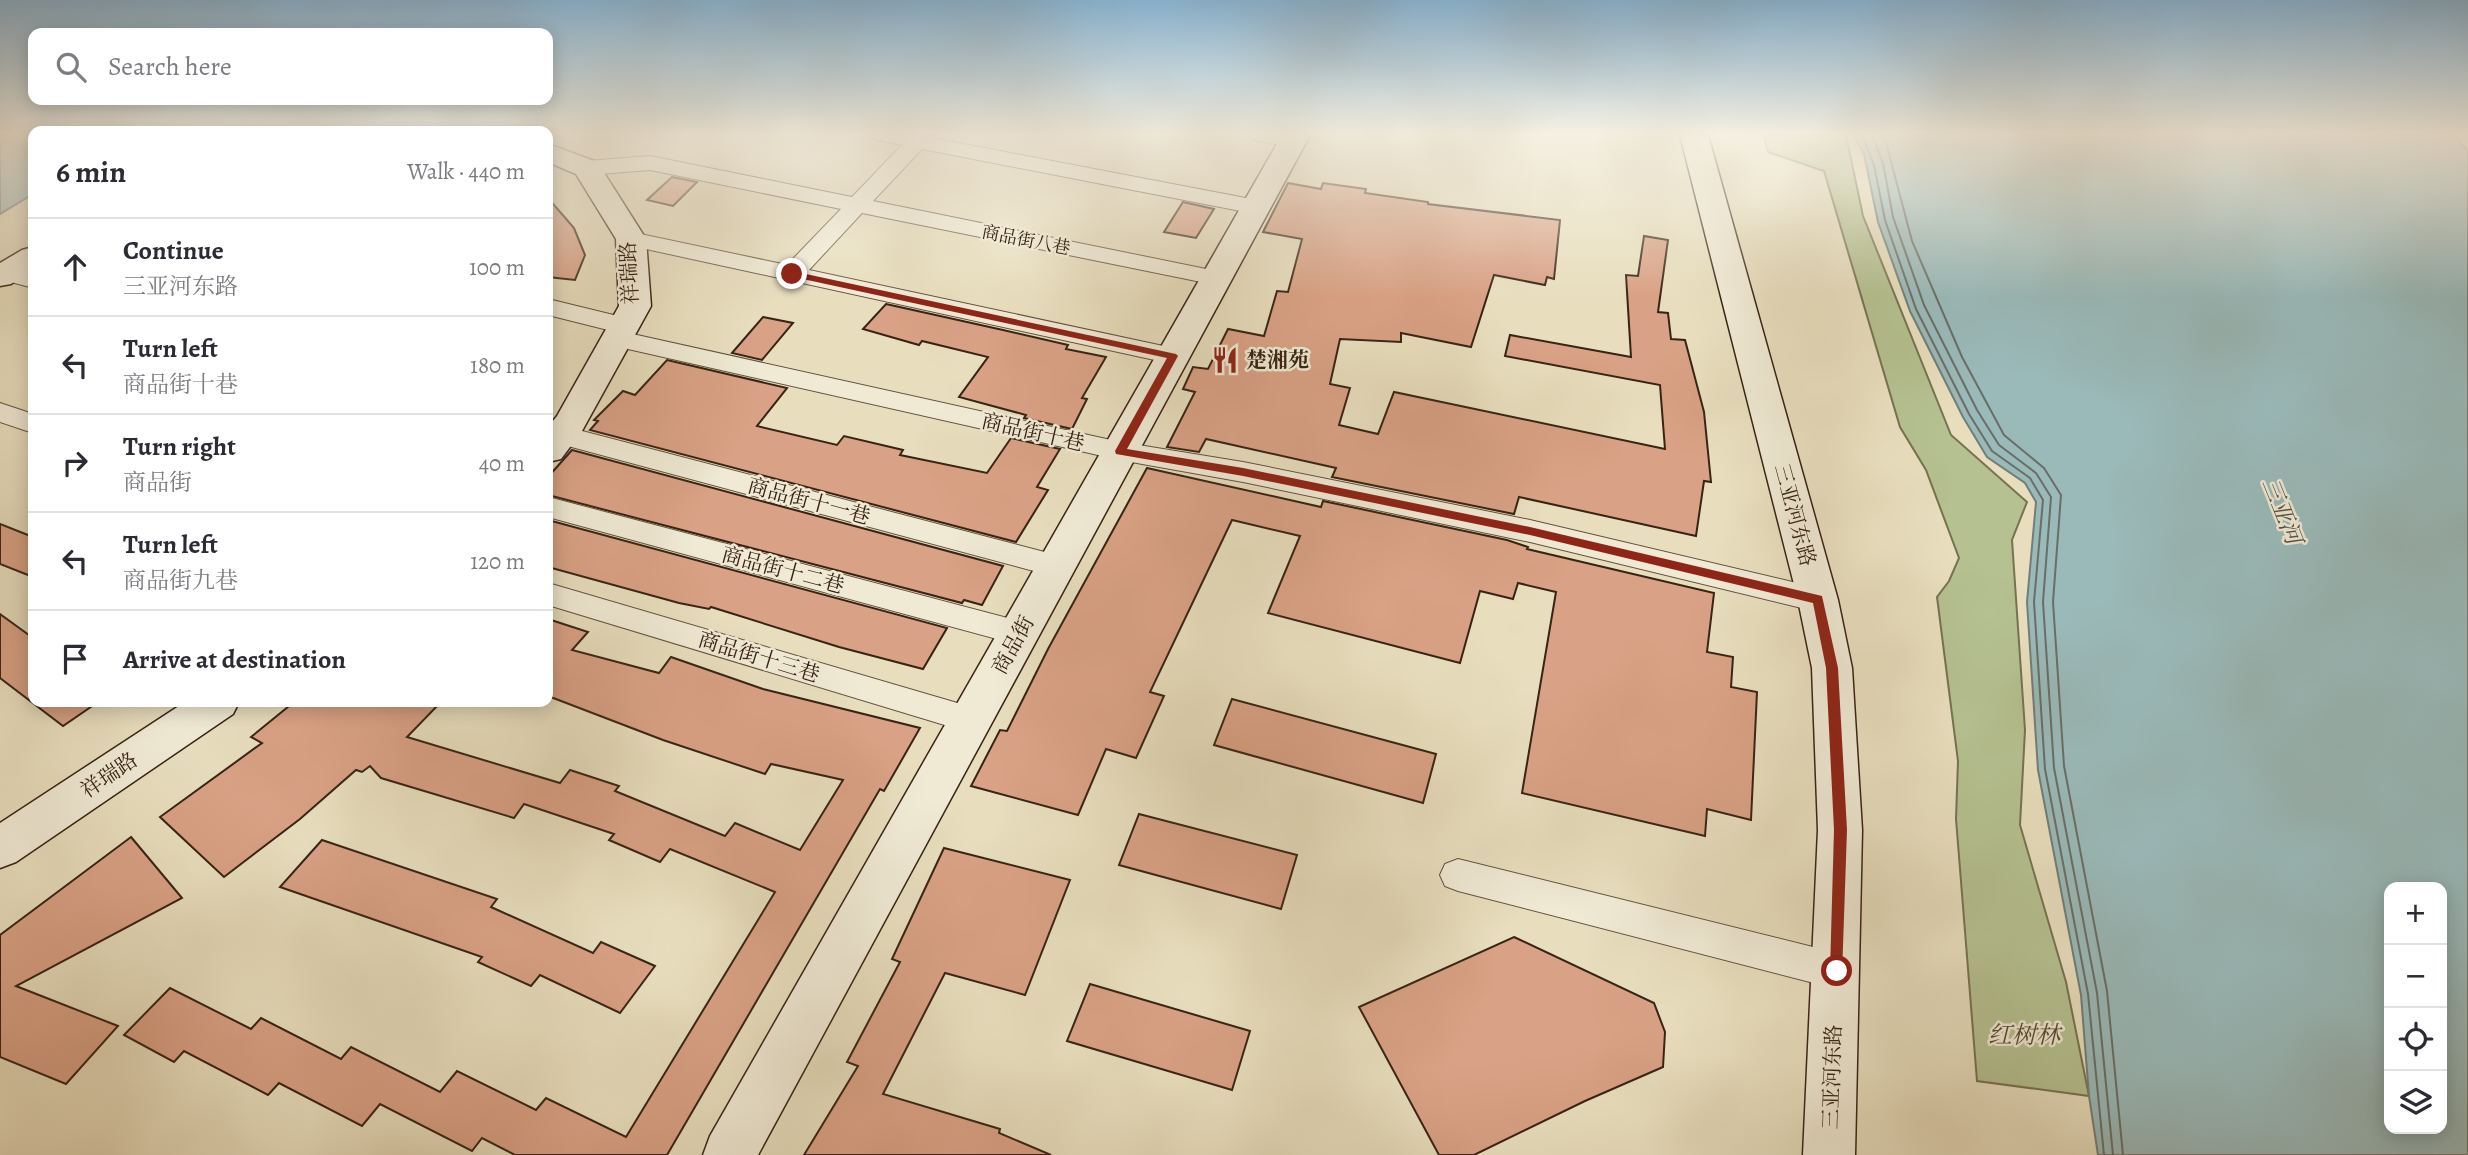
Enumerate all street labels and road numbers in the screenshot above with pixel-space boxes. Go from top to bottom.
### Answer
street label: 商品街八巷 [980,220,1072,260]
street label: 祥瑞路 [613,241,645,305]
street label: 商品街十巷 [979,407,1087,457]
street label: 三亚河东路 [1768,461,1822,569]
street label: 商品街十一巷 [745,471,873,531]
street label: 商品街十二巷 [719,540,847,600]
street label: 商品街 [985,611,1041,679]
street label: 商品街十三巷 [695,625,823,689]
street label: 祥瑞路 [75,746,143,804]
street label: 三亚河东路 [1816,1024,1848,1130]

